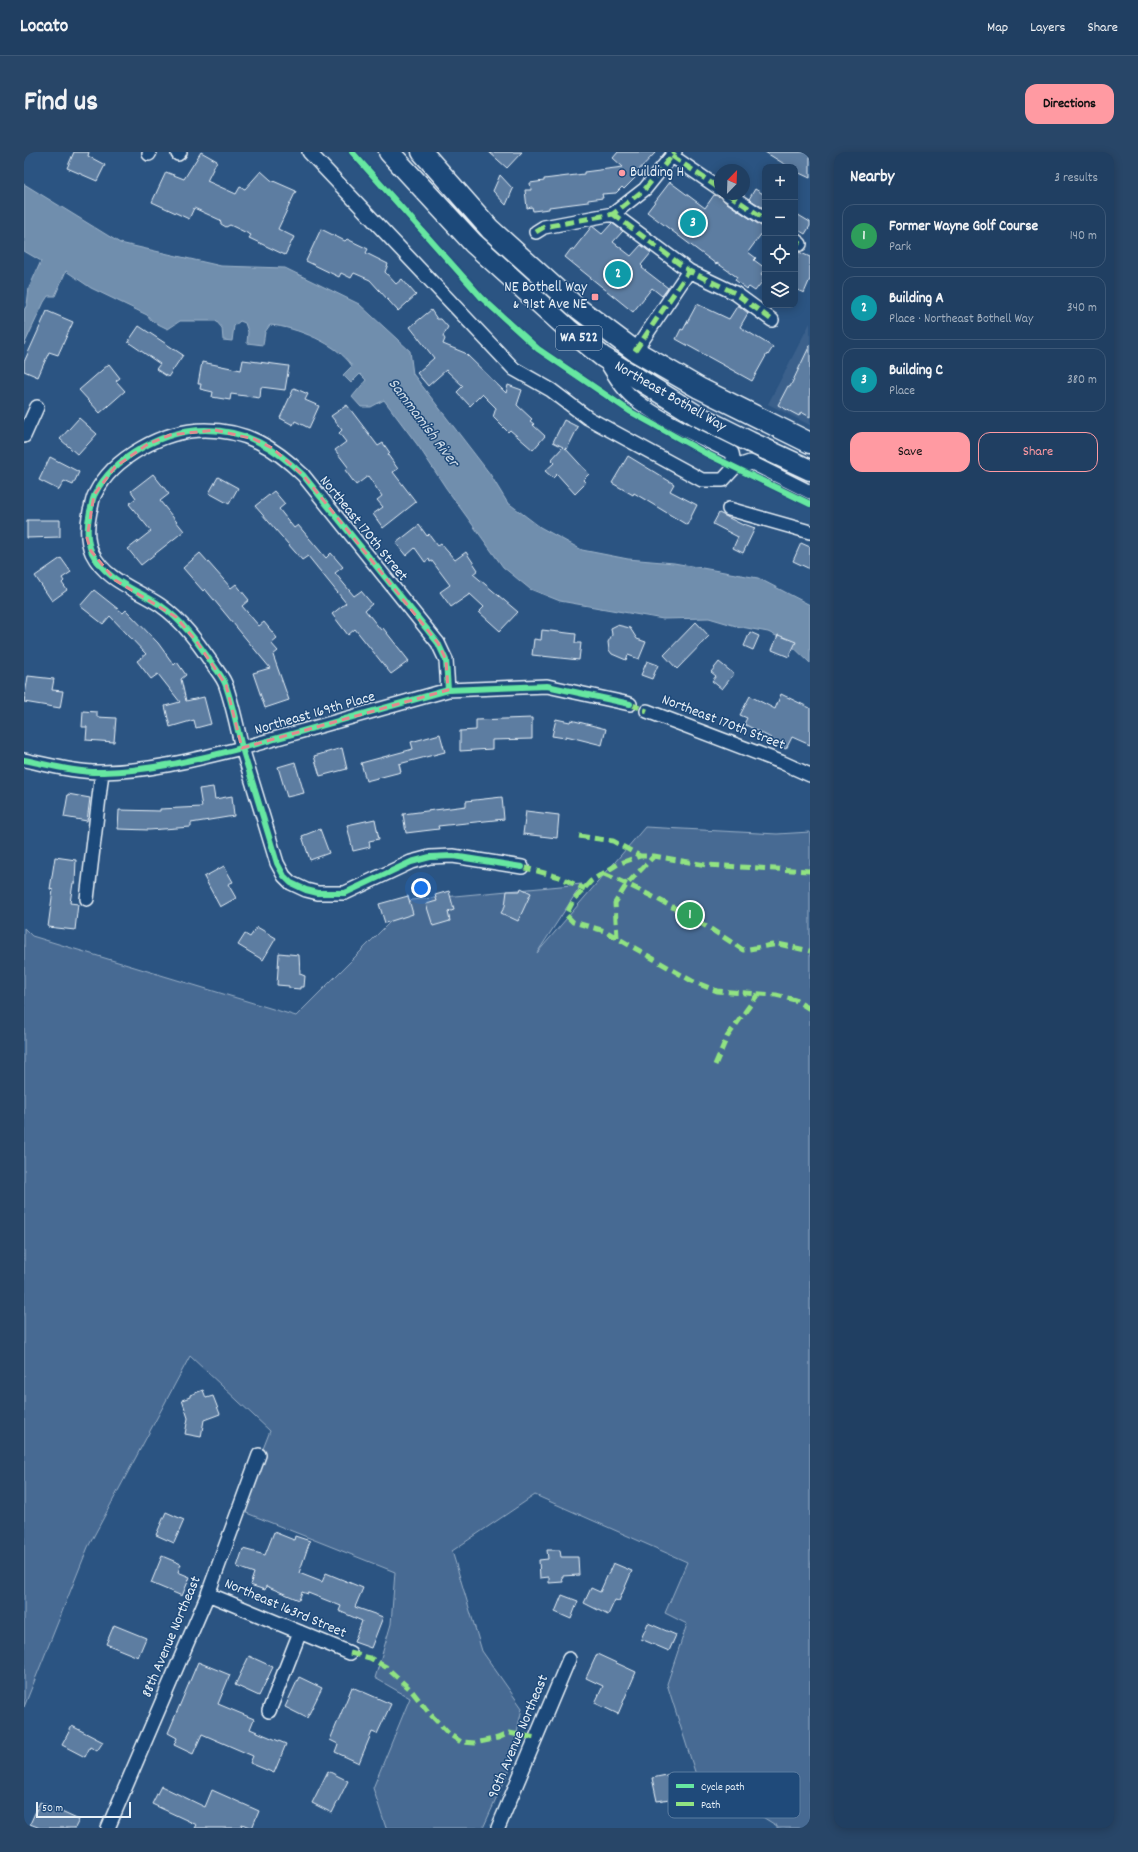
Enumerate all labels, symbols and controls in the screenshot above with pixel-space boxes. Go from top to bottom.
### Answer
text: Locato [20,14,68,41]
text: Map [987,18,1008,38]
text: Layers [1030,18,1065,38]
text: Share [1087,18,1118,38]
text: Find us [24,84,98,124]
button: Directions [1025,84,1114,124]
place label: Building H [630,162,684,184]
north arrow [714,164,750,200]
map controls [762,164,798,308]
button: + [762,164,798,200]
text: Nearby [850,166,894,190]
marker: Building H [617,168,627,178]
text: 3 results [1054,169,1098,188]
button: − [762,200,798,236]
pin: 3 [680,208,706,238]
text: Former Wayne Golf Course [889,216,1038,238]
text: 1 [863,227,865,246]
text: 140 m [1070,227,1097,246]
button: locate [762,236,798,272]
text: Park [889,238,911,257]
pin: 2 [605,259,631,289]
button: layers [762,272,798,308]
place label: NE Bothell Way & 91st Ave NE [504,277,588,316]
text: Building A [889,288,944,310]
marker: NE Bothell Way & 91st Ave NE [590,292,600,302]
text: 2 [861,299,867,318]
text: 340 m [1067,299,1097,318]
text: Place · Northeast Bothell Way [889,310,1033,329]
road number: WA 522 [556,326,602,350]
street label: Northeast Bothell Way [610,356,731,439]
text: Building C [889,360,943,382]
text: 3 [861,371,867,390]
text: 380 m [1067,371,1097,390]
water label: Sammamish River [382,374,465,474]
text: Place [889,382,915,401]
button: Save [850,432,970,472]
button: Share [978,432,1098,472]
street label: Northeast 170th Street [313,471,413,587]
street label: Northeast 169th Place [252,686,378,742]
street label: Northeast 170th Street [658,689,788,757]
your location [411,878,431,898]
pin: 1 [677,900,703,930]
street label: 88th Avenue Northeast [136,1572,208,1701]
street label: Northeast 163rd Street [221,1573,350,1645]
street label: 90th Avenue Northeast [483,1671,555,1802]
legend [668,1772,800,1818]
text: Cycle path [701,1780,745,1796]
text: Path [701,1798,720,1814]
scale bar [36,1800,131,1819]
text: 50 m [42,1801,63,1817]

